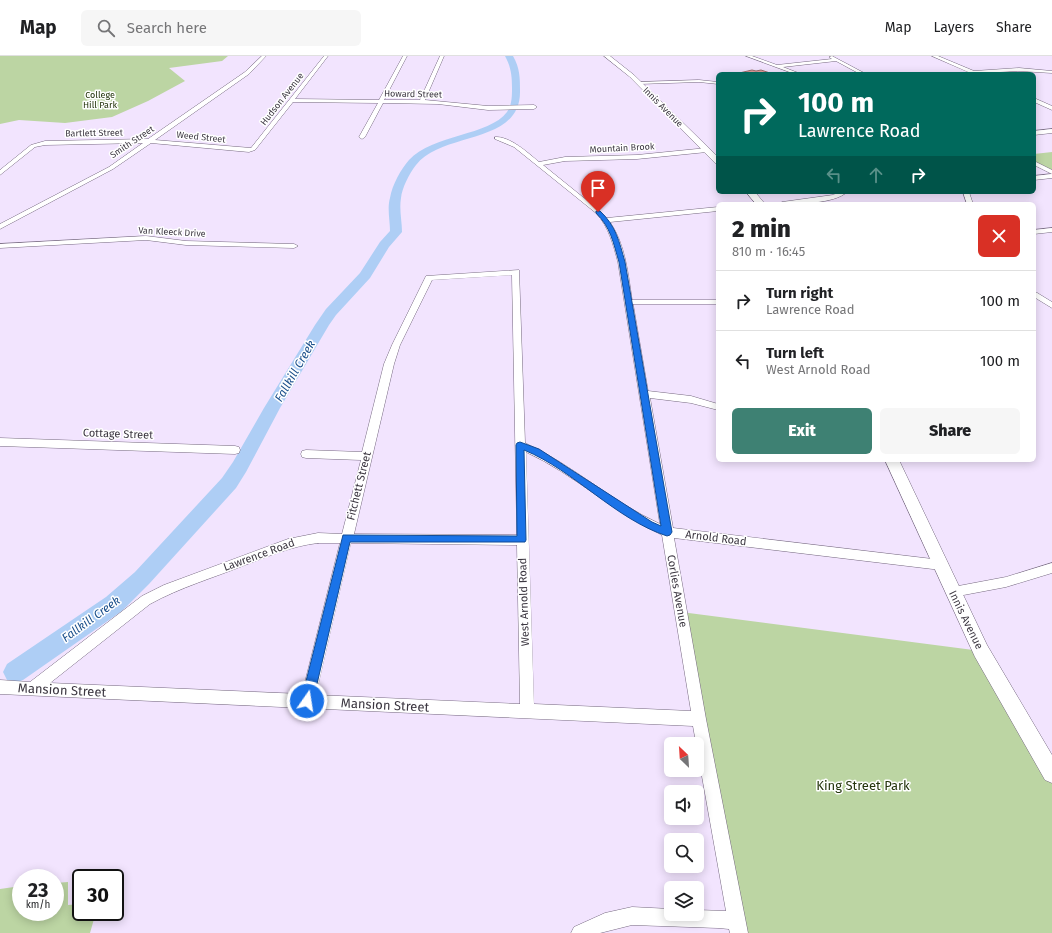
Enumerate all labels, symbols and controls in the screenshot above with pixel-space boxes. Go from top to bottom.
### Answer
search box [81,10,361,46]
text: Map [20,16,57,39]
icon: search [95,17,117,39]
text: Search here [127,19,207,37]
text: Map [885,19,911,36]
text: Layers [933,19,974,36]
text: Share [996,19,1032,36]
street label: Hudson Avenue [258,71,306,127]
street label: Innis Avenue [641,85,685,129]
text: 100 m [798,86,874,119]
street label: Howard Street [384,88,443,100]
icon: right [732,88,784,140]
park label: College Hill Park [83,90,117,110]
text: Lawrence Road [798,120,921,142]
street label: Smith Street [108,123,156,160]
street label: Bartlett Street [65,127,124,139]
street label: Weed Street [176,129,227,145]
street label: Mountain Brook [589,141,655,155]
icon: left [823,164,845,186]
icon: ahead [865,164,887,186]
icon: right [907,164,929,186]
pin [581,171,615,212]
icon: arrive [587,177,609,199]
text: 2 min [732,215,791,243]
button: close [978,215,1020,257]
street label: Van Kleeck Drive [138,225,206,239]
text: 810 m · 16:45 [732,244,805,259]
text: Turn right [766,284,833,302]
icon: right [732,290,754,312]
text: 100 m [980,292,1020,310]
text: Lawrence Road [766,302,854,317]
water label: Fallkill Creek [272,337,318,404]
text: Turn left [766,344,824,362]
icon: left [732,350,754,372]
text: 100 m [980,352,1020,370]
text: West Arnold Road [766,362,871,377]
button: Exit [732,408,872,454]
button: Share [880,408,1020,454]
street label: Cottage Street [83,426,153,442]
street label: Fitchett Street [344,450,374,522]
street label: Arnold Road [685,528,747,548]
street label: Lawrence Road [222,536,296,574]
street label: Corlies Avenue [664,554,690,628]
street label: West Arnold Road [516,558,532,646]
street label: Innis Avenue [946,588,986,652]
water label: Fallkill Creek [59,593,123,645]
street label: Mansion Street [17,680,107,700]
position arrow [286,680,328,722]
street label: Mansion Street [340,695,430,715]
north arrow [664,737,704,777]
map controls [664,737,704,921]
park label: King Street Park [816,778,910,793]
button: sound [664,785,704,825]
button: search [664,833,704,873]
speed limit sign: 30 [72,869,124,921]
text: 23 [28,878,48,902]
button: layers [664,881,704,921]
text: km/h [26,899,50,911]

